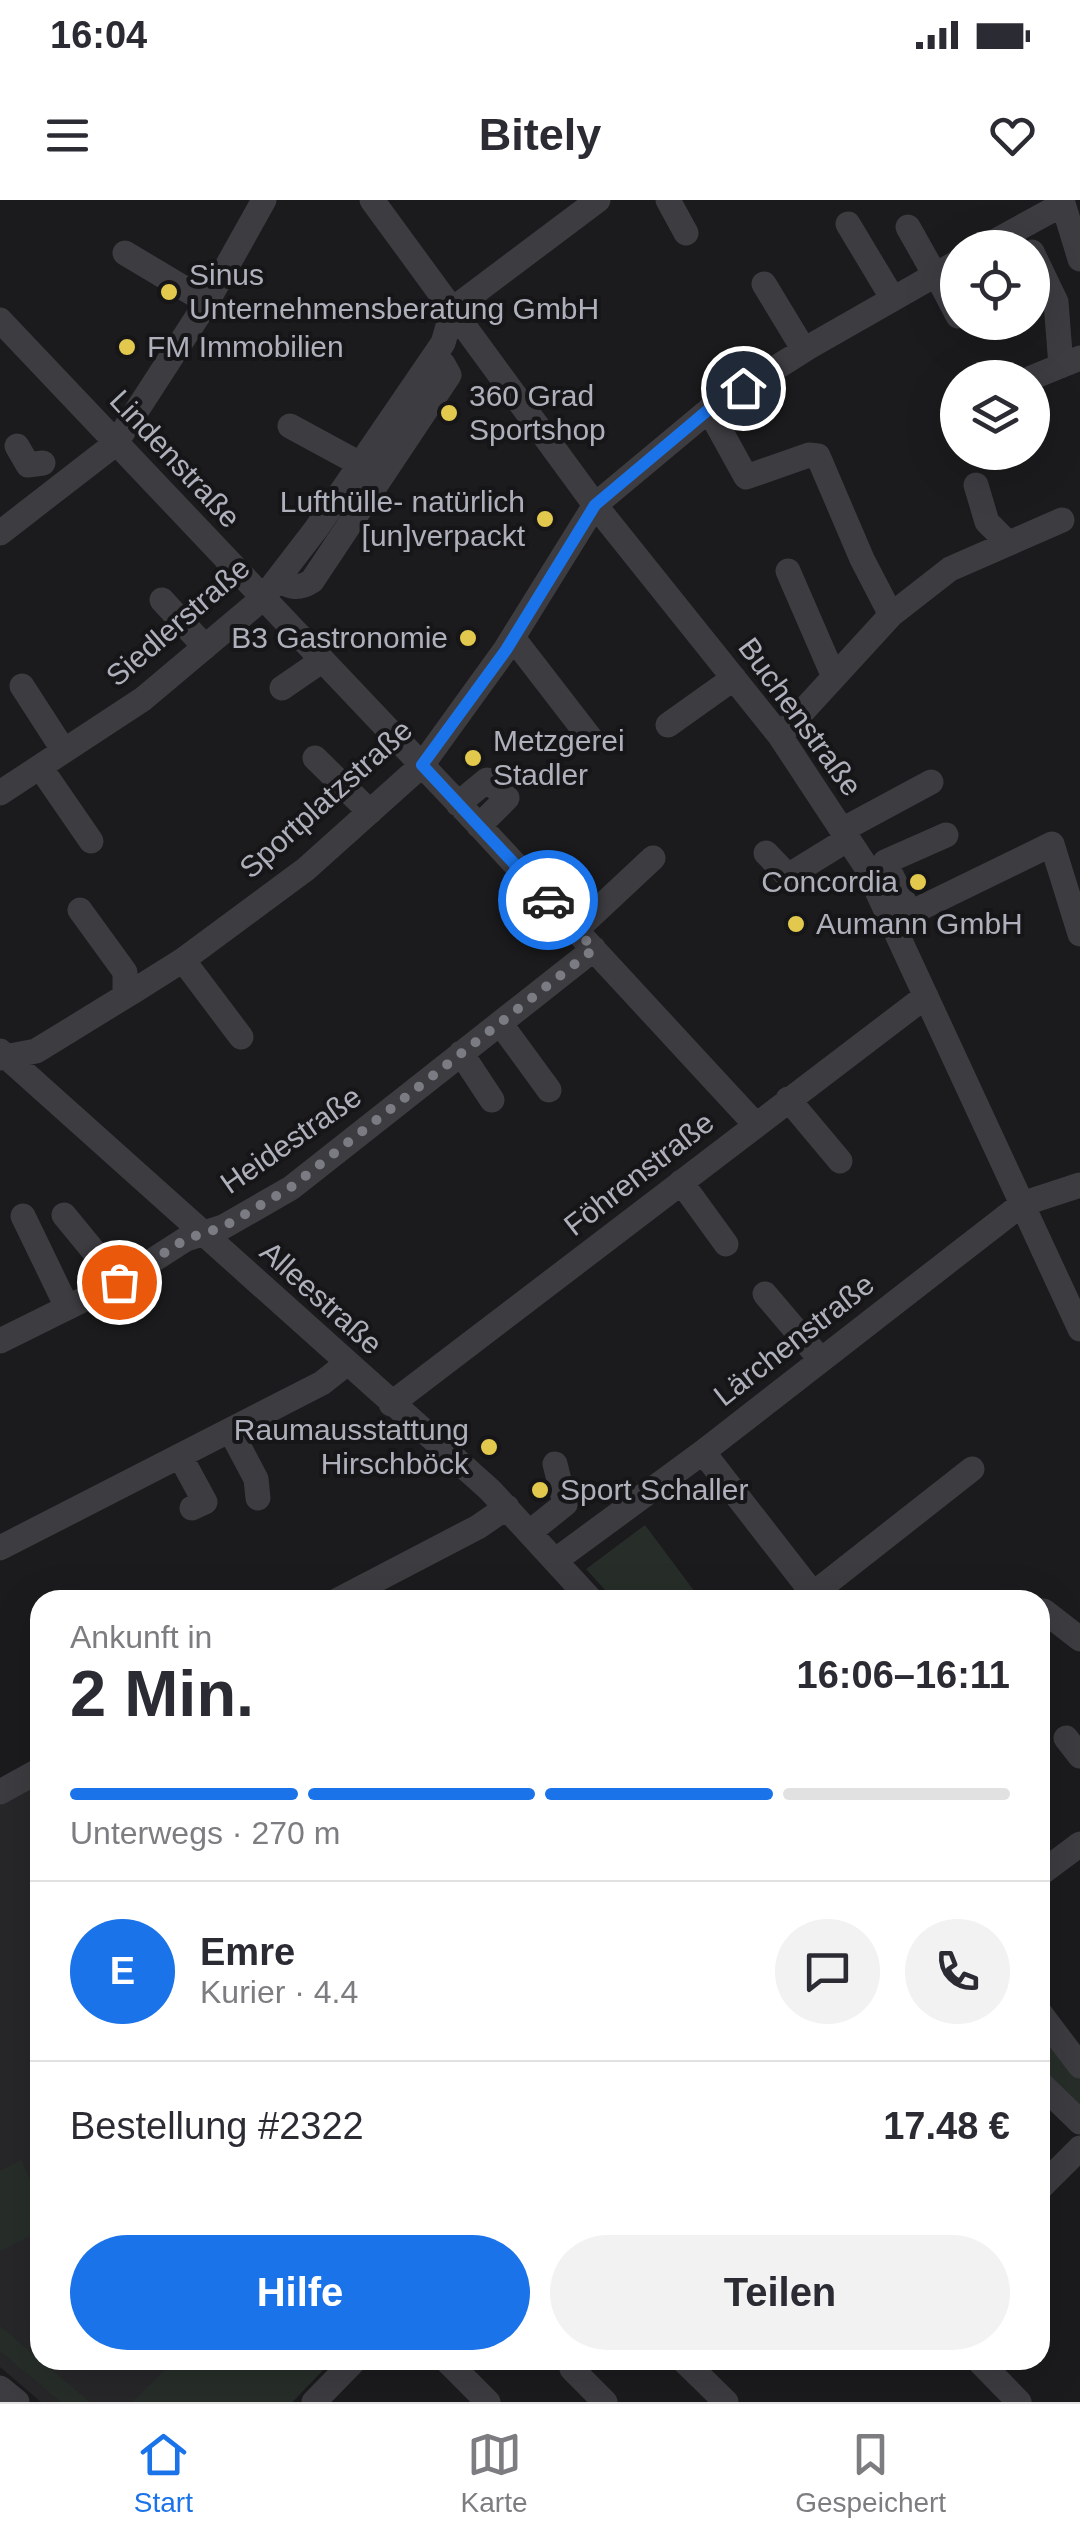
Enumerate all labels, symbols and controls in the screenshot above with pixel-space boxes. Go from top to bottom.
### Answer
text: 16:04 [50,14,147,56]
icon: menu [40,108,95,163]
icon: heart [985,108,1040,163]
text: Bitely [479,109,601,160]
map controls [940,230,1050,470]
button: locate [940,230,1050,340]
place label: Sinus Unternehmensberatung GmbH [189,258,599,325]
marker: Sinus Unternehmensberatung GmbH [158,281,180,303]
place label: FM Immobilien [147,330,344,363]
marker: FM Immobilien [116,336,138,358]
pin [701,346,786,431]
button: layers [940,360,1050,470]
icon: home [716,361,771,416]
place label: 360 Grad Sportshop [469,379,606,446]
street label: Lindenstraße [104,383,247,534]
marker: 360 Grad Sportshop [438,402,460,424]
place label: Lufthülle- natürlich [un]verpackt [280,485,526,552]
marker: Lufthülle- natürlich [un]verpackt [534,508,556,530]
street label: Siedlerstraße [100,551,256,693]
place label: B3 Gastronomie [231,621,448,654]
marker: B3 Gastronomie [457,627,479,649]
street label: Buchenstraße [732,631,869,802]
street label: Sportplatzstraße [233,713,418,885]
place label: Metzgerei Stadler [493,724,625,791]
marker: Metzgerei Stadler [462,747,484,769]
courier [498,850,598,950]
place label: Concordia [761,865,898,898]
marker: Concordia [907,871,929,893]
icon: car [521,873,576,928]
place label: Aumann GmbH [816,907,1023,940]
marker: Aumann GmbH [785,913,807,935]
street label: Heidestraße [214,1079,367,1200]
street label: Föhrenstraße [558,1105,720,1242]
street label: Alleestraße [254,1235,389,1361]
pin [77,1240,162,1325]
icon: bag [92,1255,147,1310]
street label: Lärchenstraße [707,1267,880,1412]
place label: Raumausstattung Hirschböck [234,1413,470,1480]
marker: Raumausstattung Hirschböck [478,1436,500,1458]
place label: Sport Schaller [560,1473,748,1506]
marker: Sport Schaller [529,1479,551,1501]
text: Ankunft in [70,1619,212,1655]
text: 16:06–16:11 [797,1654,1010,1696]
text: 2 Min. [70,1657,254,1730]
text: Unterwegs · 270 m [70,1815,340,1851]
button: chat [775,1919,880,2024]
button: phone [905,1919,1010,2024]
text: Emre [200,1931,295,1973]
text: E [110,1950,135,1992]
text: Kurier · 4.4 [200,1974,358,2010]
text: Bestellung #2322 [70,2105,364,2147]
text: 17.48 € [883,2105,1010,2147]
button: Hilfe [70,2235,530,2350]
button: Teilen [550,2235,1010,2350]
tab: Start [134,2427,193,2519]
tab: Karte [461,2427,528,2519]
tab: Gespeichert [795,2427,946,2519]

